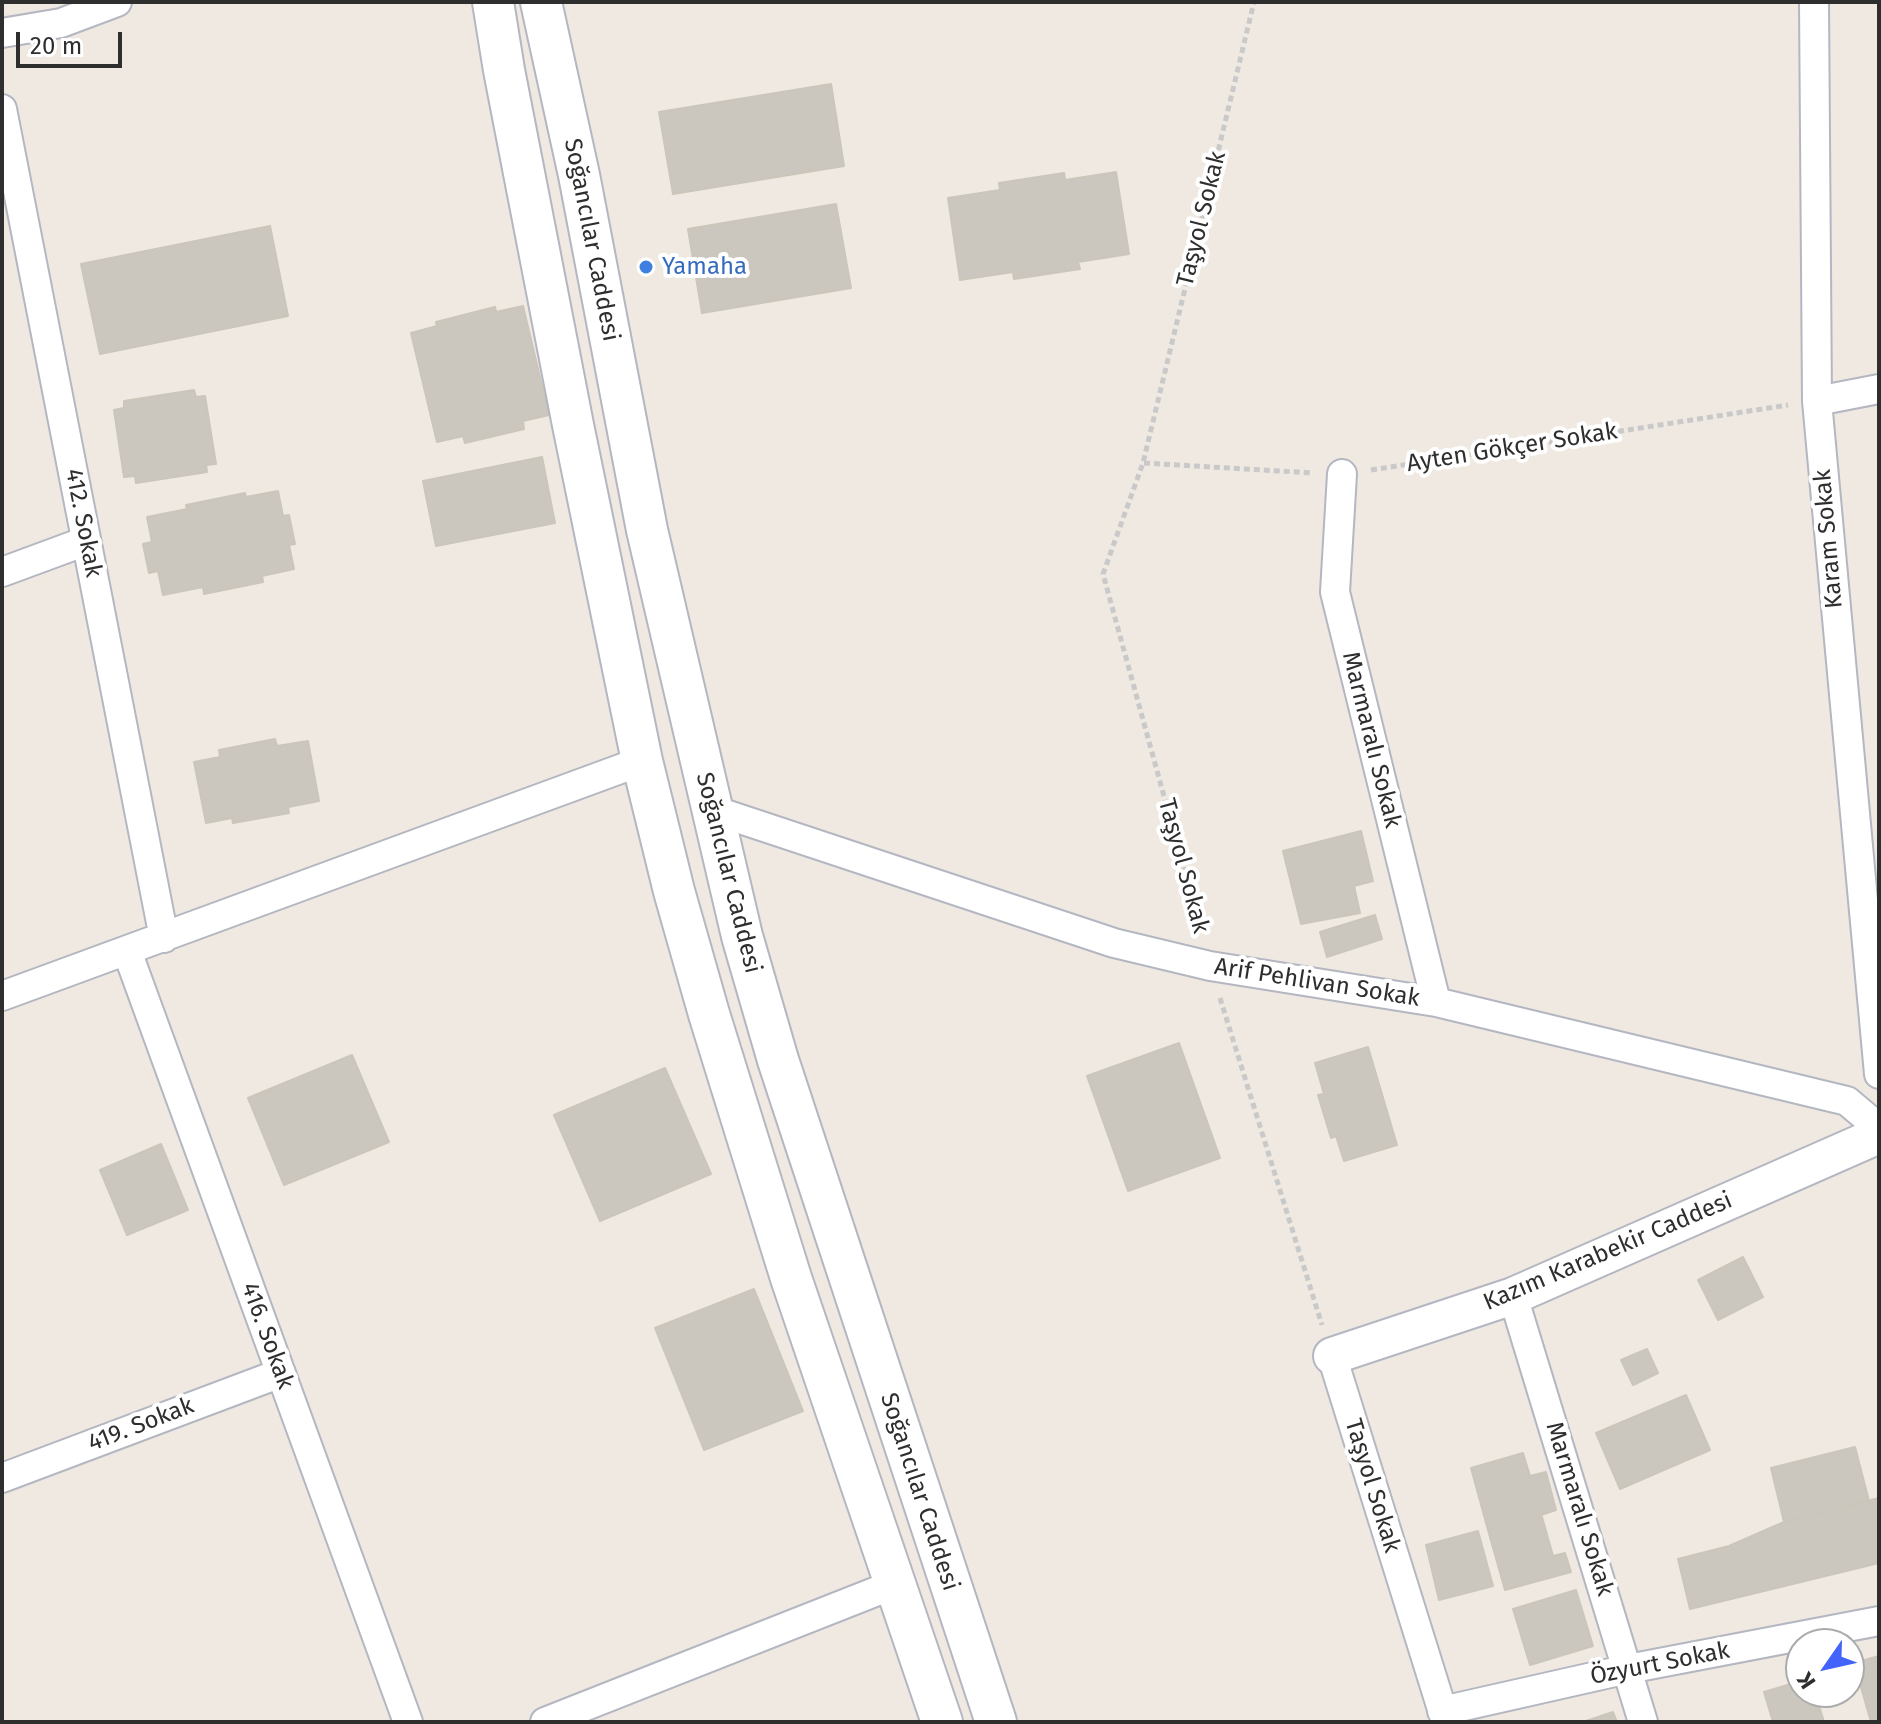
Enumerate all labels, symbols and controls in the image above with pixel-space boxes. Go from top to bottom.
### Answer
scale bar [20,16,126,66]
text: 20 m [30,32,82,60]
street label: Soğancılar Caddesi [557,136,625,344]
street label: Taşyol Sokak [1171,148,1233,290]
place label: Yamaha [662,253,747,281]
marker: Yamaha [637,258,655,276]
street label: Ayten Gökçer Sokak [1405,417,1619,479]
street label: 412. Sokak [58,466,108,580]
street label: Karam Sokak [1809,468,1849,610]
street label: Marmaralı Sokak [1335,649,1407,831]
street label: Soğancılar Caddesi [689,770,767,976]
street label: Taşyol Sokak [1151,795,1215,937]
street label: Arif Pehlivan Sokak [1212,953,1422,1013]
street label: Kazım Karabekir Caddesi [1479,1186,1737,1318]
street label: 416. Sokak [234,1279,300,1393]
street label: Soğancılar Caddesi [873,1390,965,1594]
street label: 419. Sokak [84,1392,198,1458]
street label: Taşyol Sokak [1338,1416,1406,1556]
street label: Marmaralı Sokak [1539,1419,1619,1599]
north arrow [1785,1628,1865,1708]
street label: Özyurt Sokak [1588,1636,1732,1692]
text: K [1791,1667,1821,1694]

